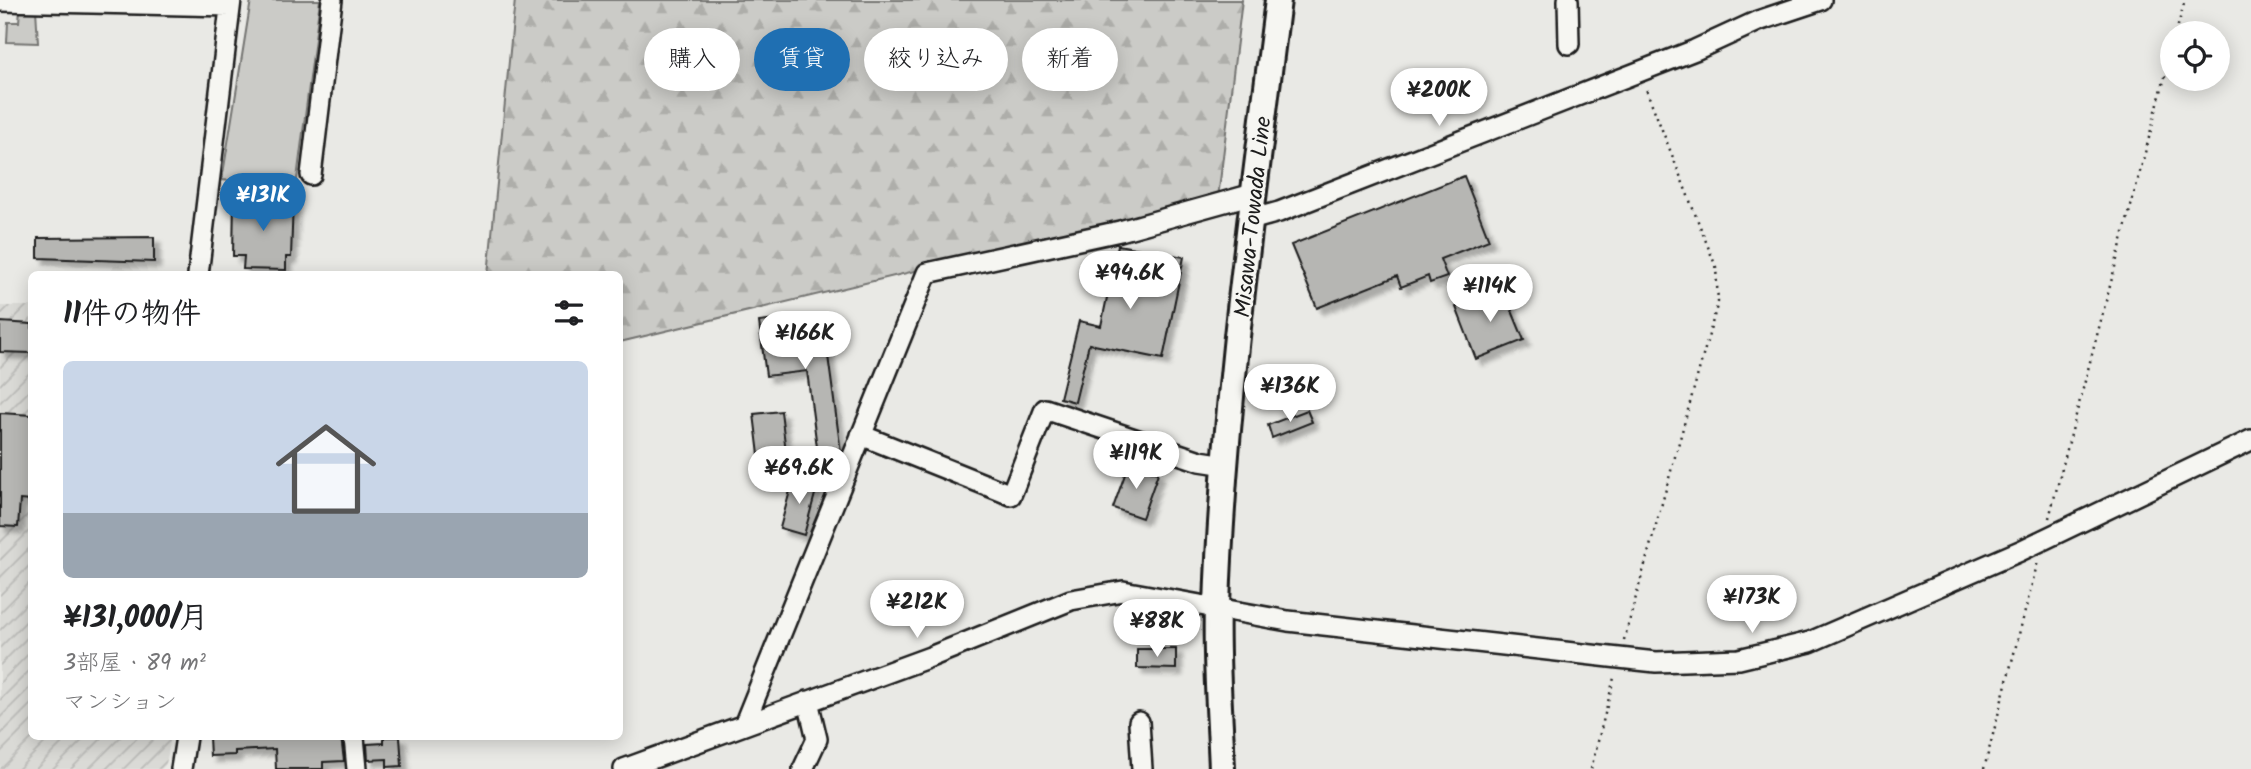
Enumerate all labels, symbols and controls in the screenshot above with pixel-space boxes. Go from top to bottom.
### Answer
map controls [2160,21,2230,91]
button: locate [2160,21,2230,91]
chip: 購入 [644,28,740,91]
chip: 賃貸 [754,28,850,91]
chip: 絞り込み [864,28,1008,91]
chip: 新着 [1022,28,1118,91]
pin: ¥200K [1390,68,1488,128]
text: ¥200K [1407,73,1472,109]
street label: Misawa-Towada Line [1226,115,1282,320]
pin: ¥131K [214,174,312,233]
text: ¥131K [236,178,290,214]
pin: ¥94.6K [1073,252,1187,311]
text: ¥94.6K [1095,256,1165,292]
pin: ¥114K [1441,264,1539,324]
text: ¥114K [1463,269,1517,305]
text: 11件の物件 [63,291,201,339]
icon: filters [550,294,588,332]
pin: ¥166K [756,312,854,371]
text: ¥166K [775,316,835,352]
pin: ¥136K [1241,364,1339,424]
text: ¥136K [1260,369,1320,405]
icon: home [263,406,389,532]
pin: ¥119K [1087,432,1185,491]
text: ¥119K [1109,436,1163,472]
pin: ¥69.6K [742,447,856,506]
text: ¥69.6K [764,451,834,487]
pin: ¥173K [1703,576,1801,635]
pin: ¥212K [868,580,966,640]
text: ¥173K [1723,580,1781,616]
text: ¥212K [886,585,948,621]
text: ¥131,000/月 [63,595,208,643]
pin: ¥88K [1116,600,1198,659]
text: ¥88K [1129,604,1185,640]
text: 3部屋 · 89 m² [63,646,206,682]
text: マンション [63,685,177,721]

